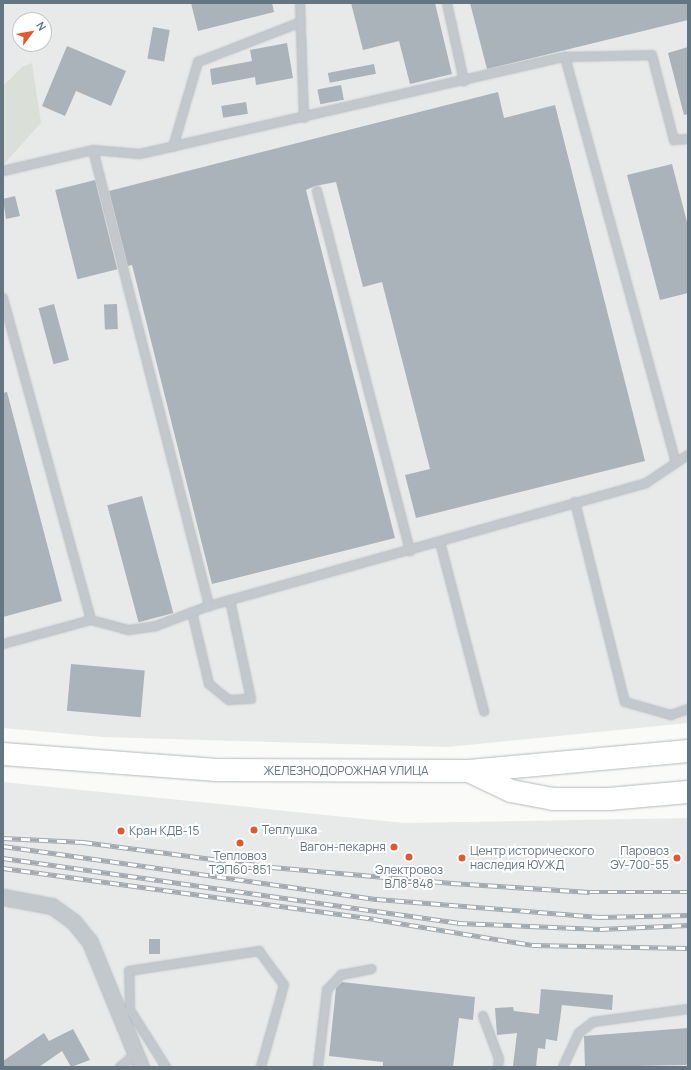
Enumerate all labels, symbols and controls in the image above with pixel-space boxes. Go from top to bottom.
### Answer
north arrow [12,12,52,52]
text: N [33,19,50,33]
street label: ЖЕЛЕЗНОДОРОЖНАЯ УЛИЦА [264,764,428,778]
place label: Теплушка [262,823,317,837]
place label: Кран КДВ-15 [129,824,199,838]
marker: Теплушка [249,825,259,835]
marker: Кран КДВ-15 [116,826,126,836]
marker: Тепловоз ТЭП60-851 [235,838,245,848]
place label: Вагон-пекарня [300,840,386,854]
marker: Вагон-пекарня [389,842,399,852]
place label: Центр исторического наследия ЮУЖД [470,844,594,872]
place label: Паровоз ЭУ-700-55 [610,844,669,872]
place label: Тепловоз ТЭП60-851 [209,849,271,877]
marker: Электровоз ВЛ8-848 [404,852,414,862]
marker: Центр исторического наследия ЮУЖД [457,853,467,863]
marker: Паровоз ЭУ-700-55 [672,853,682,863]
place label: Электровоз ВЛ8-848 [375,863,443,891]

